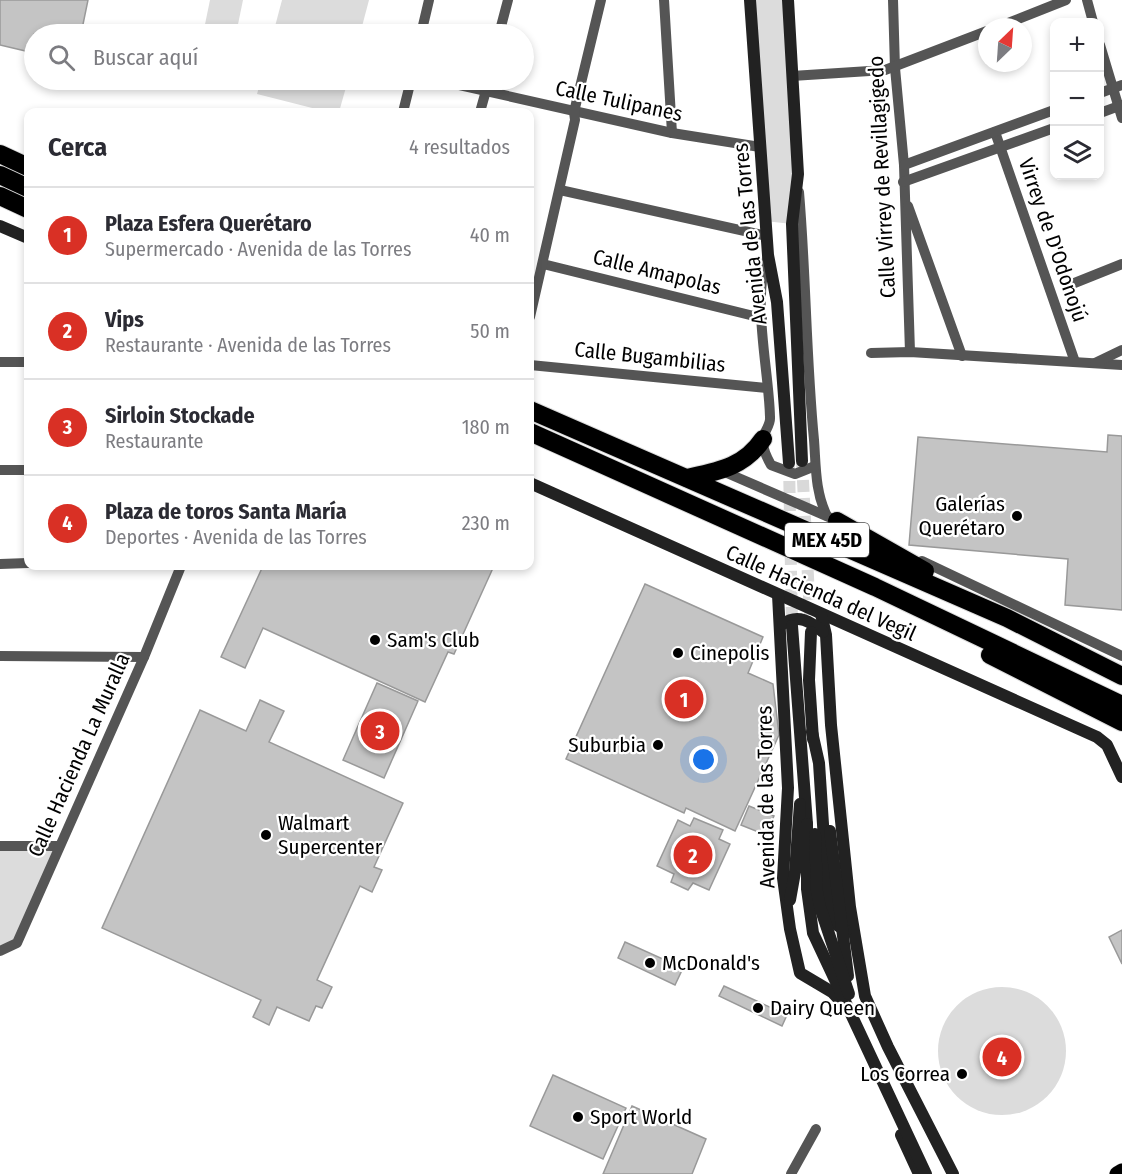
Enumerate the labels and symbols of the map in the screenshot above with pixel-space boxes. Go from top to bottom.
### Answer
north arrow [978,18,1032,72]
street label: Calle Virrey de Revillagigedo [863,55,901,299]
street label: Calle Tulipanes [553,75,685,127]
street label: Avenida de las Torres [728,142,772,326]
street label: Virrey de D'Odonojú [1013,155,1093,325]
street label: Calle Amapolas [590,244,724,300]
street label: Calle Bugambilias [573,336,727,378]
place label: Galerías Querétaro [919,491,1005,541]
marker: Galerías Querétaro [1010,509,1024,523]
road number: MEX 45D [785,523,869,557]
street label: Calle Hacienda del Vegil [722,539,921,647]
place label: Sam's Club [387,627,480,653]
marker: Sam's Club [368,633,382,647]
place label: Cinepolis [690,640,769,666]
marker: Cinepolis [671,646,685,660]
street label: Calle Hacienda La Muralla [22,649,136,861]
pin: 1 [664,676,704,722]
street label: Avenida de las Torres [751,705,781,889]
pin: 3 [360,708,400,754]
place label: Suburbia [568,732,646,758]
marker: Suburbia [651,738,665,752]
your location [689,745,718,774]
place label: Walmart Supercenter [278,810,383,860]
marker: Walmart Supercenter [259,828,273,842]
pin: 2 [674,832,712,878]
place label: McDonald's [662,950,760,976]
marker: McDonald's [643,956,657,970]
place label: Dairy Queen [770,995,875,1021]
marker: Dairy Queen [751,1001,765,1015]
pin: 4 [982,1034,1022,1080]
place label: Los Correa [860,1061,950,1087]
marker: Los Correa [955,1067,969,1081]
place label: Sport World [590,1104,692,1130]
marker: Sport World [571,1110,585,1124]

